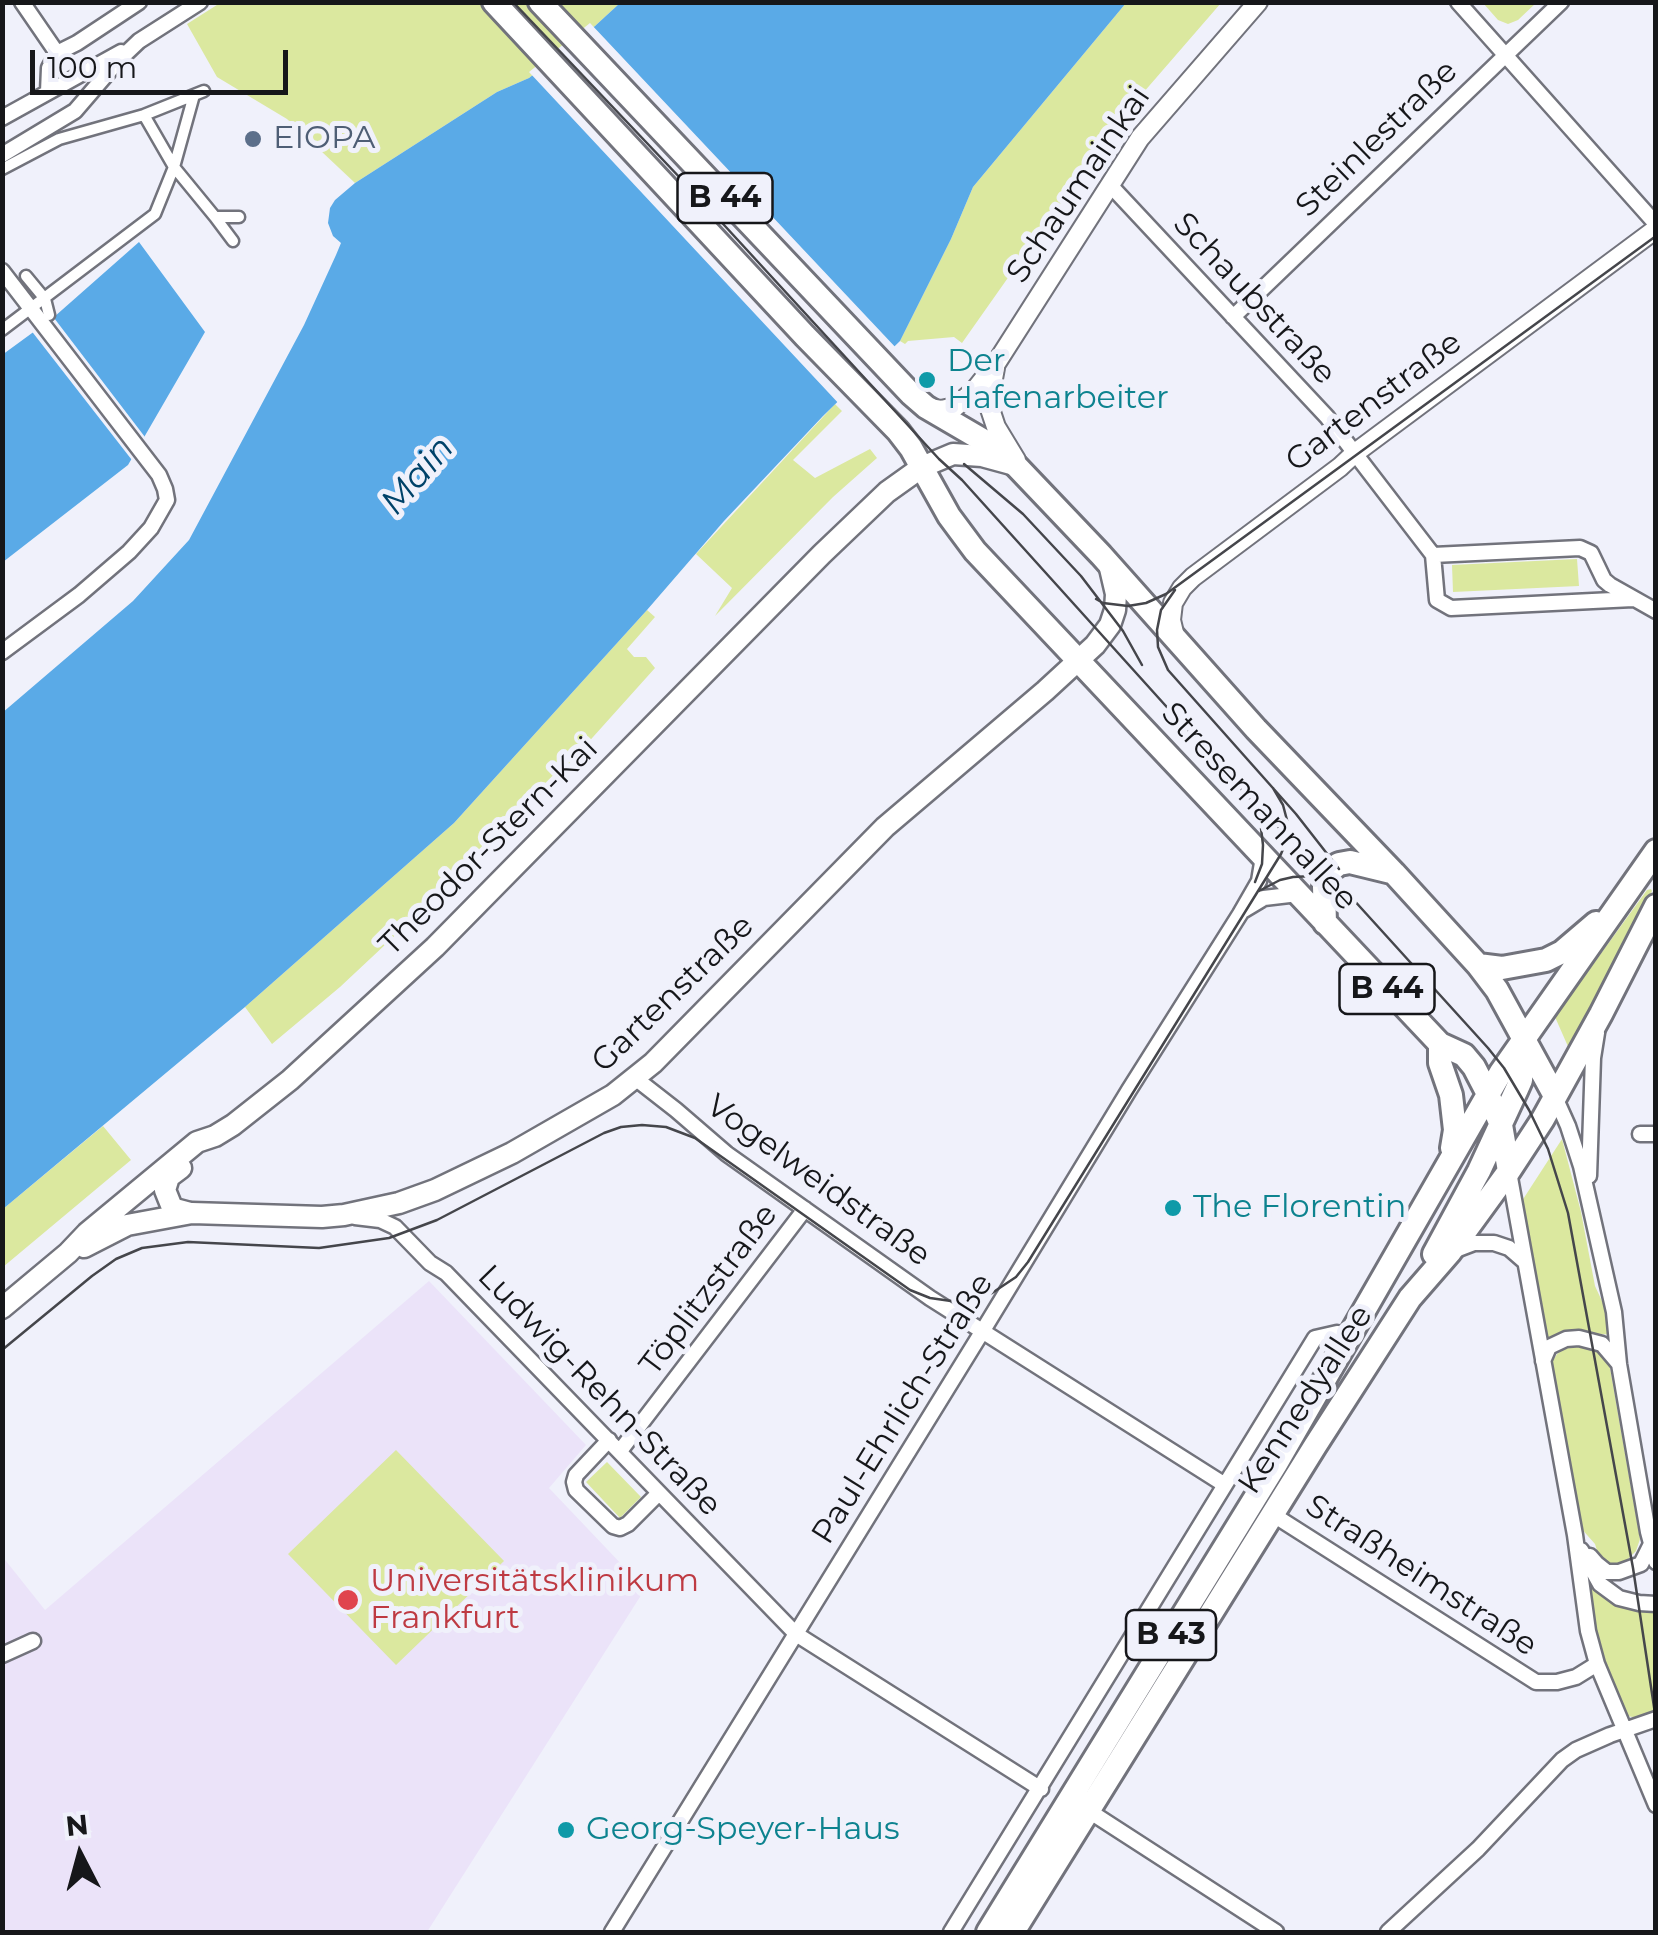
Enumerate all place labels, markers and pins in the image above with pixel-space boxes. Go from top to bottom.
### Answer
place label: EIOPA [273,120,375,158]
marker: EIOPA [242,128,264,150]
place label: Der Hafenarbeiter [947,343,1169,418]
marker: Der Hafenarbeiter [916,369,938,391]
place label: The Florentin [1193,1189,1406,1227]
marker: The Florentin [1162,1197,1184,1219]
place label: Universitätsklinikum Frankfurt [370,1563,699,1638]
marker: Universitätsklinikum Frankfurt [335,1587,361,1613]
place label: Georg-Speyer-Haus [586,1811,900,1849]
marker: Georg-Speyer-Haus [555,1819,577,1841]

